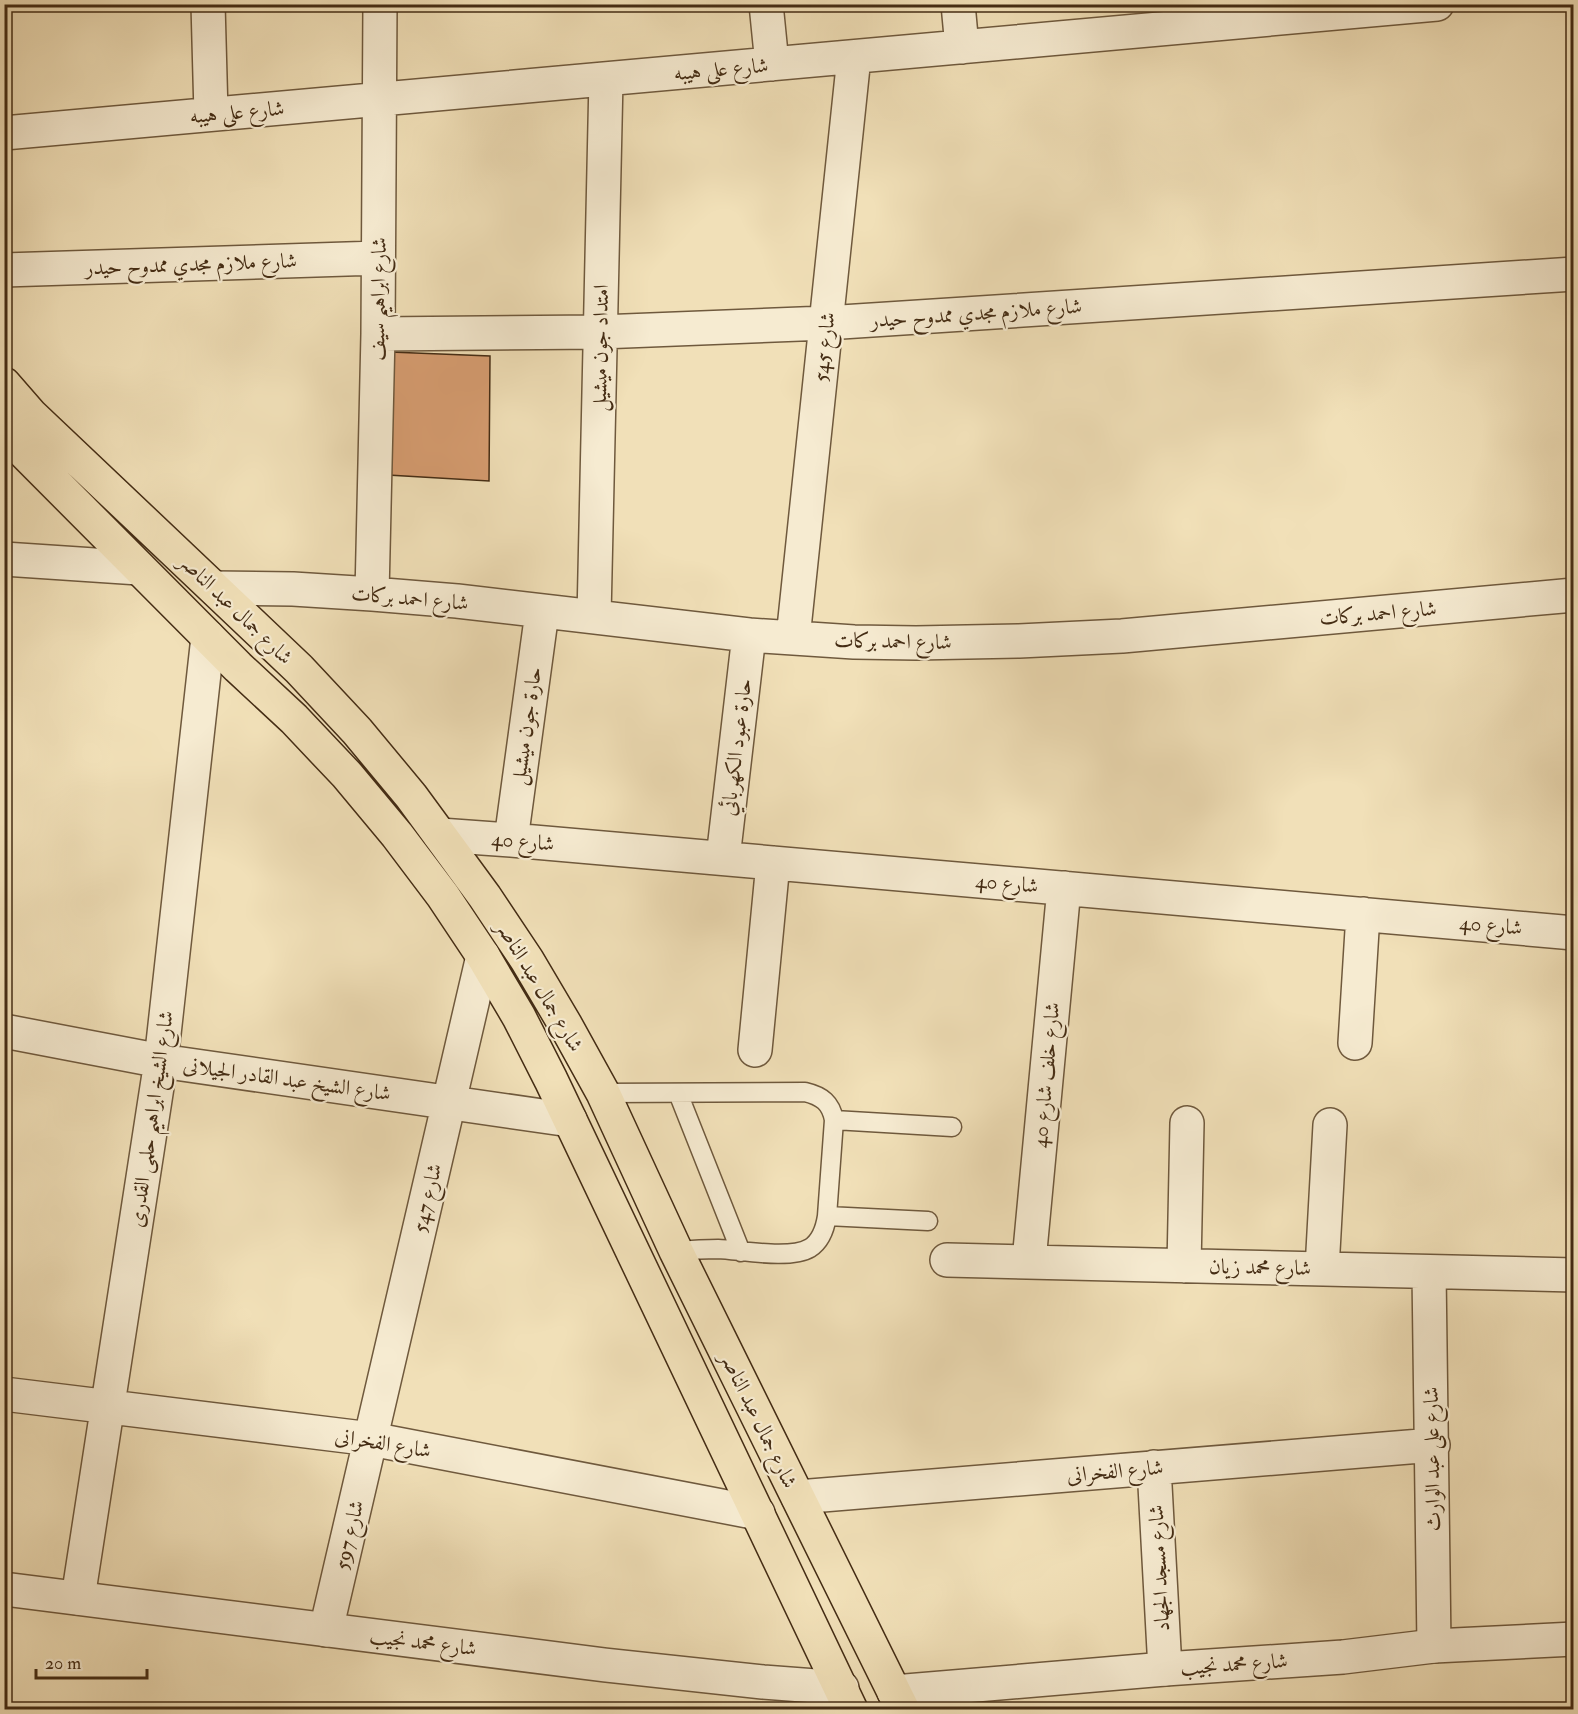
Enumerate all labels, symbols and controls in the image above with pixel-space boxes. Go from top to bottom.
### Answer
street label: شارع على هيبه [672,52,770,91]
street label: شارع على هيبه [188,95,286,134]
street label: شارع ابراهيم سيف [364,237,400,361]
street label: شارع ملازم مجدي ممدوح حيدر [83,247,298,287]
street label: امتداد جون ميشيل [586,284,616,412]
street label: شارع ملازم مجدي ممدوح حيدر [867,293,1083,339]
street label: شارع 545 [807,311,846,384]
street label: شارع جمال عبد الناصر [169,547,298,674]
street label: شارع احمد بركات [350,580,470,621]
street label: شارع احمد بركات [1318,595,1438,636]
street label: شارع احمد بركات [834,627,952,660]
street label: حارة جون ميشيل [505,665,549,787]
street label: حارة عبود الكهربائي [715,677,761,818]
street label: شارع 40 [490,825,556,862]
street label: شارع 40 [974,867,1040,904]
street label: شارع 40 [1458,909,1524,946]
street label: شارع جمال عبد الناصر [485,914,589,1059]
street label: شارع خلف شارع 40 [1027,1001,1070,1149]
street label: شارع الشيخ ابراهيم حلمى القدرى [123,1009,187,1230]
street label: شارع الشيخ عبد القادر الجيلانى [181,1052,393,1112]
street label: شارع 547 [406,1161,452,1236]
street label: شارع محمد زيان [1209,1253,1311,1286]
street label: شارع جمال عبد الناصر [709,1346,803,1495]
street label: شارع على عبد الوارث [1418,1386,1451,1532]
street label: شارع الفخرانى [332,1423,433,1468]
street label: شارع الفخرانى [1066,1454,1165,1493]
street label: شارع 597 [328,1498,374,1573]
street label: شارع مسجد الجهاد [1143,1504,1180,1632]
street label: شارع محمد نجيب [367,1623,478,1666]
scale bar [36,1642,147,1680]
street label: شارع محمد نجيب [1179,1647,1289,1686]
text: 20 m [45,1652,81,1675]

